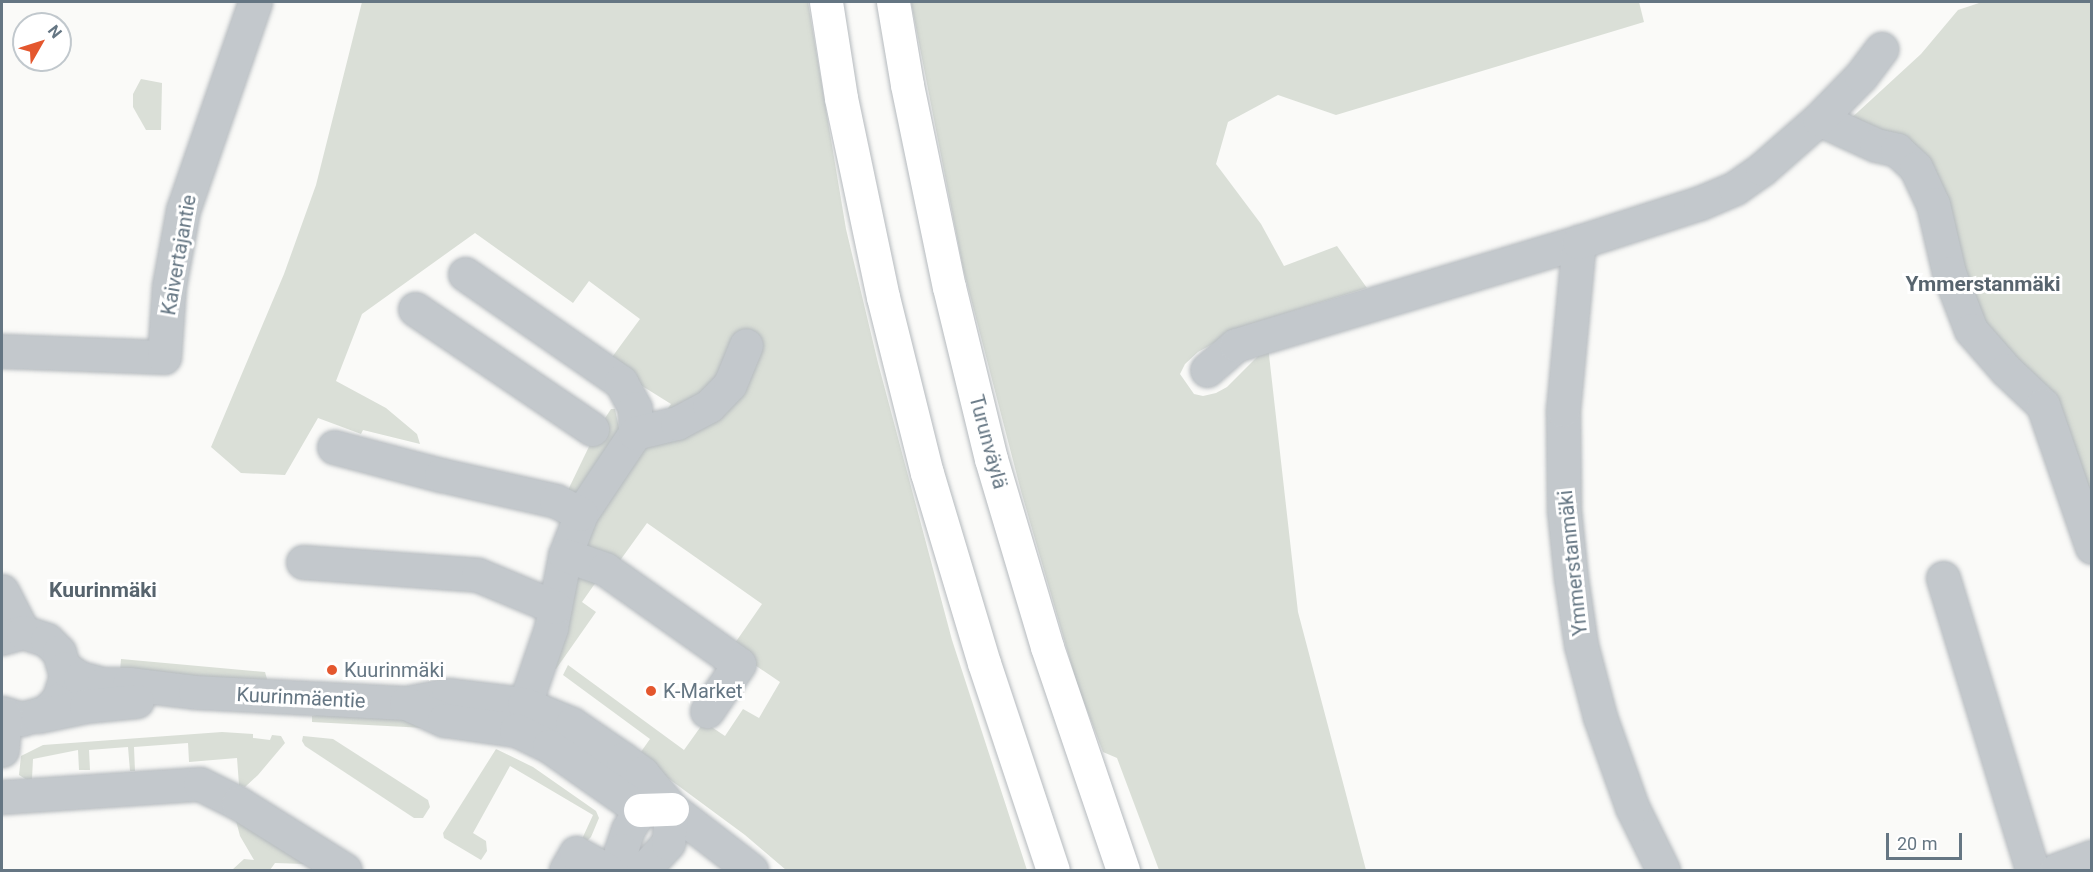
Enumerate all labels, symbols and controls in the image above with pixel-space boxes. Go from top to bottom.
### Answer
north arrow [12,12,72,72]
text: N [44,21,66,42]
street label: Kaivertajantie [157,193,201,317]
district label: Ymmerstanmäki [1905,271,2061,297]
street label: Turunväylä [964,392,1012,492]
street label: Ymmerstanmäki [1553,489,1593,637]
district label: Kuurinmäki [49,577,157,603]
place label: Kuurinmäki [344,658,444,682]
marker: Kuurinmäki [325,663,339,677]
place label: K-Market [663,679,743,703]
street label: Kuurinmäentie [236,683,366,713]
marker: K-Market [644,684,658,698]
scale bar [1889,821,1966,859]
text: 20 m [1897,833,1937,854]

